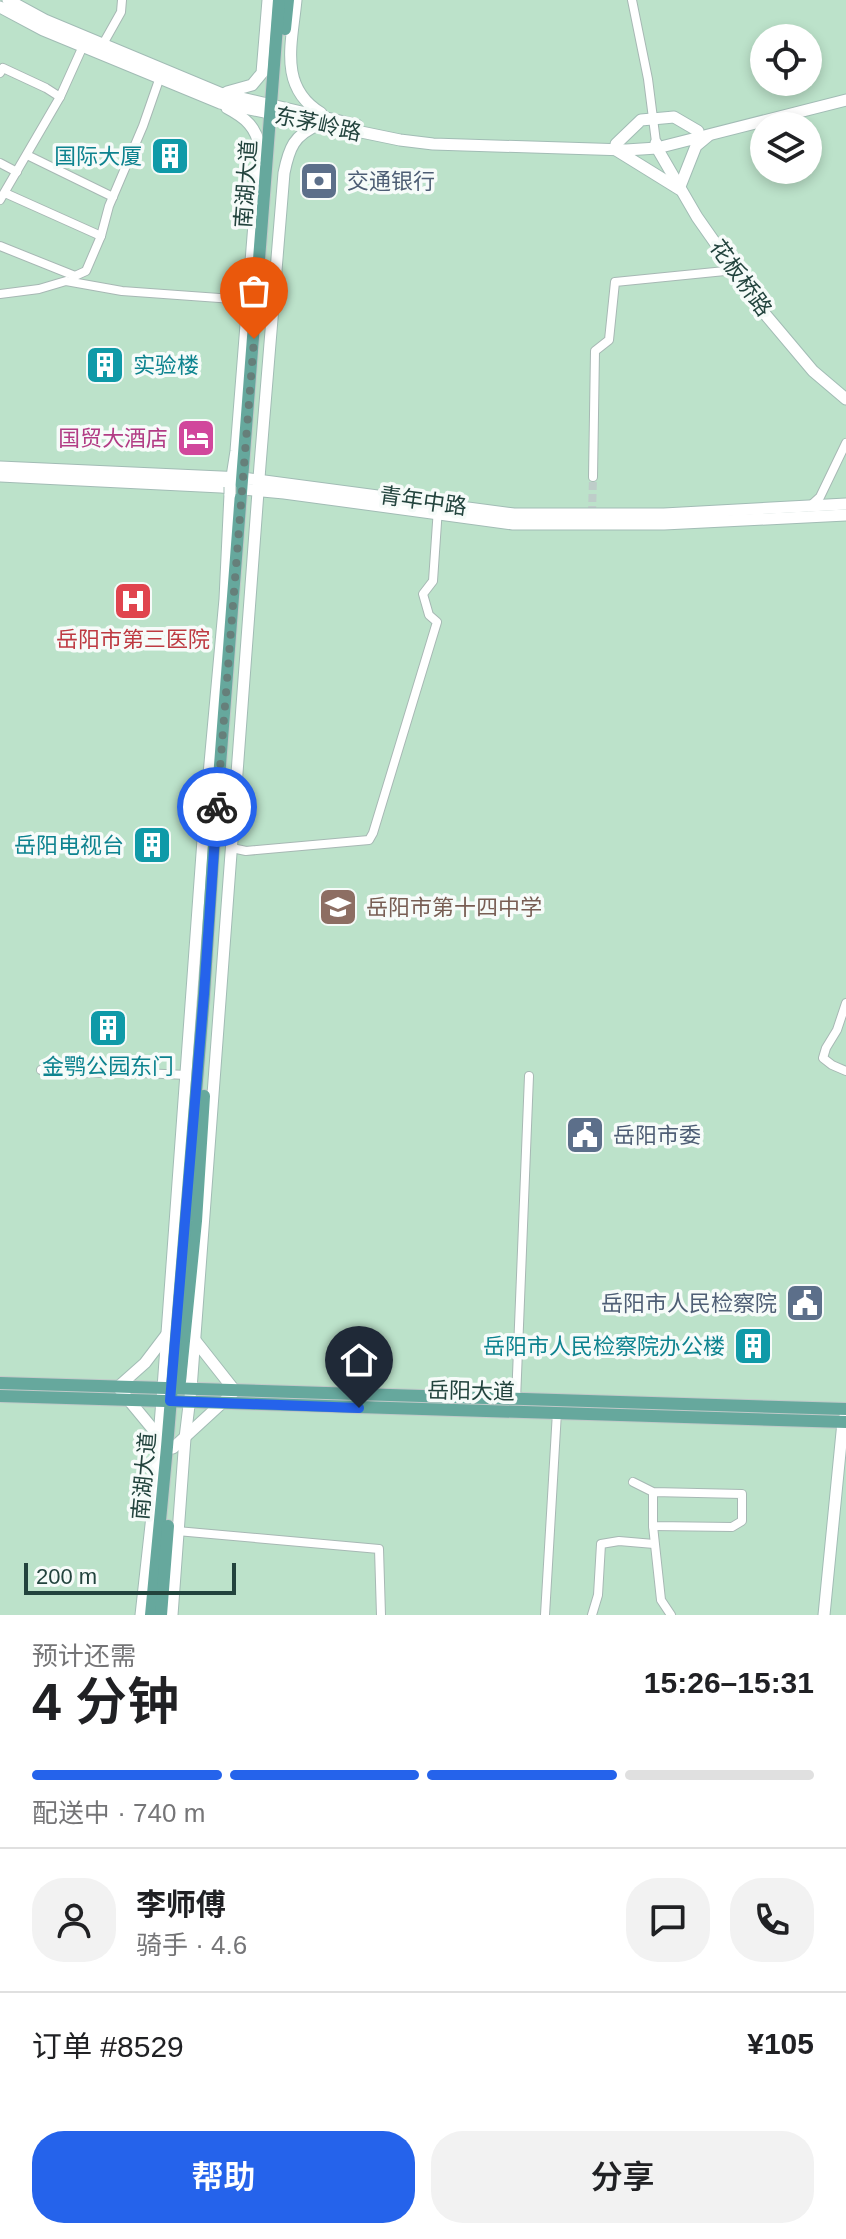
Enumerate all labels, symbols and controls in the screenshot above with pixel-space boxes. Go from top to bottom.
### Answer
map controls [750,24,822,184]
button: locate [750,24,822,96]
street label: 东茅岭路 [272,103,364,145]
button: layers [750,112,822,184]
building icon: 国际大厦 [149,135,191,177]
street label: 南湖大道 [230,139,262,229]
place label: 国际大厦 [54,144,142,169]
bank icon: 交通银行 [298,160,340,202]
place label: 交通银行 [347,169,435,194]
street label: 花板桥路 [705,235,777,321]
pin [220,257,288,339]
icon: bag [232,269,276,313]
building icon: 实验楼 [84,344,126,386]
place label: 实验楼 [133,353,199,378]
hotel icon: 国贸大酒店 [175,417,217,459]
place label: 国贸大酒店 [58,426,168,451]
street label: 青年中路 [378,482,468,520]
hospital icon: 岳阳市第三医院 [112,580,154,622]
place label: 岳阳市第三医院 [56,627,210,652]
courier [177,767,257,847]
icon: bike [195,785,239,829]
building icon: 岳阳电视台 [131,824,173,866]
place label: 岳阳电视台 [14,833,124,858]
school or university icon: 岳阳市第十四中学 [317,886,359,928]
place label: 岳阳市第十四中学 [366,895,542,920]
building icon: 金鹗公园东门 [87,1007,129,1049]
place label: 金鹗公园东门 [42,1054,174,1079]
public building icon: 岳阳市委 [564,1114,606,1156]
place label: 岳阳市委 [613,1123,701,1148]
public building icon: 岳阳市人民检察院 [784,1282,826,1324]
place label: 岳阳市人民检察院 [601,1291,777,1316]
building icon: 岳阳市人民检察院办公楼 [732,1325,774,1367]
pin [325,1326,393,1408]
place label: 岳阳市人民检察院办公楼 [483,1334,725,1359]
icon: home [337,1338,381,1382]
street label: 岳阳大道 [427,1378,515,1404]
street label: 南湖大道 [128,1431,160,1521]
scale bar [24,1559,236,1595]
text: 200 m [36,1564,97,1589]
text: 预计还需 [32,1641,136,1671]
text: 15:26–15:31 [644,1666,814,1699]
text: 4 分钟 [32,1673,179,1731]
text: 配送中 · 740 m [32,1798,205,1828]
button: person [32,1878,116,1962]
button: chat [626,1878,710,1962]
button: phone [730,1878,814,1962]
text: 李师傅 [136,1888,226,1921]
text: 骑手 · 4.6 [136,1930,247,1960]
text: ¥105 [747,2027,814,2060]
text: 订单 #8529 [32,2030,184,2063]
button: 帮助 [32,2131,415,2223]
button: 分享 [431,2131,814,2223]

